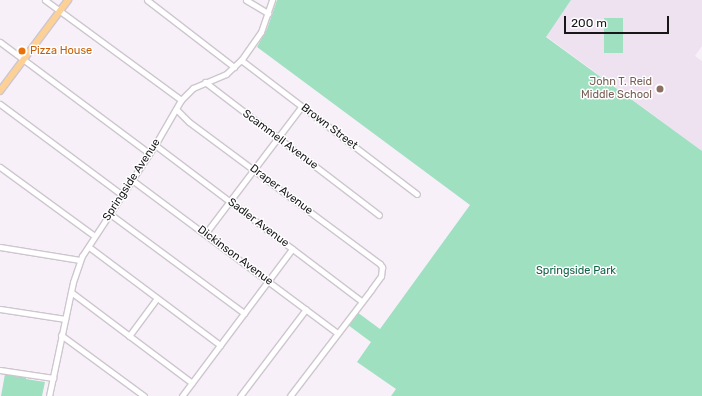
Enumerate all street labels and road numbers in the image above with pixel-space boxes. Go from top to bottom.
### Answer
street label: Brown Street [298,101,360,153]
street label: Scammell Avenue [240,107,320,173]
street label: Springside Avenue [100,136,164,224]
street label: Draper Avenue [247,162,315,218]
street label: Sadler Avenue [225,196,291,250]
street label: Dickinson Avenue [195,223,275,289]

